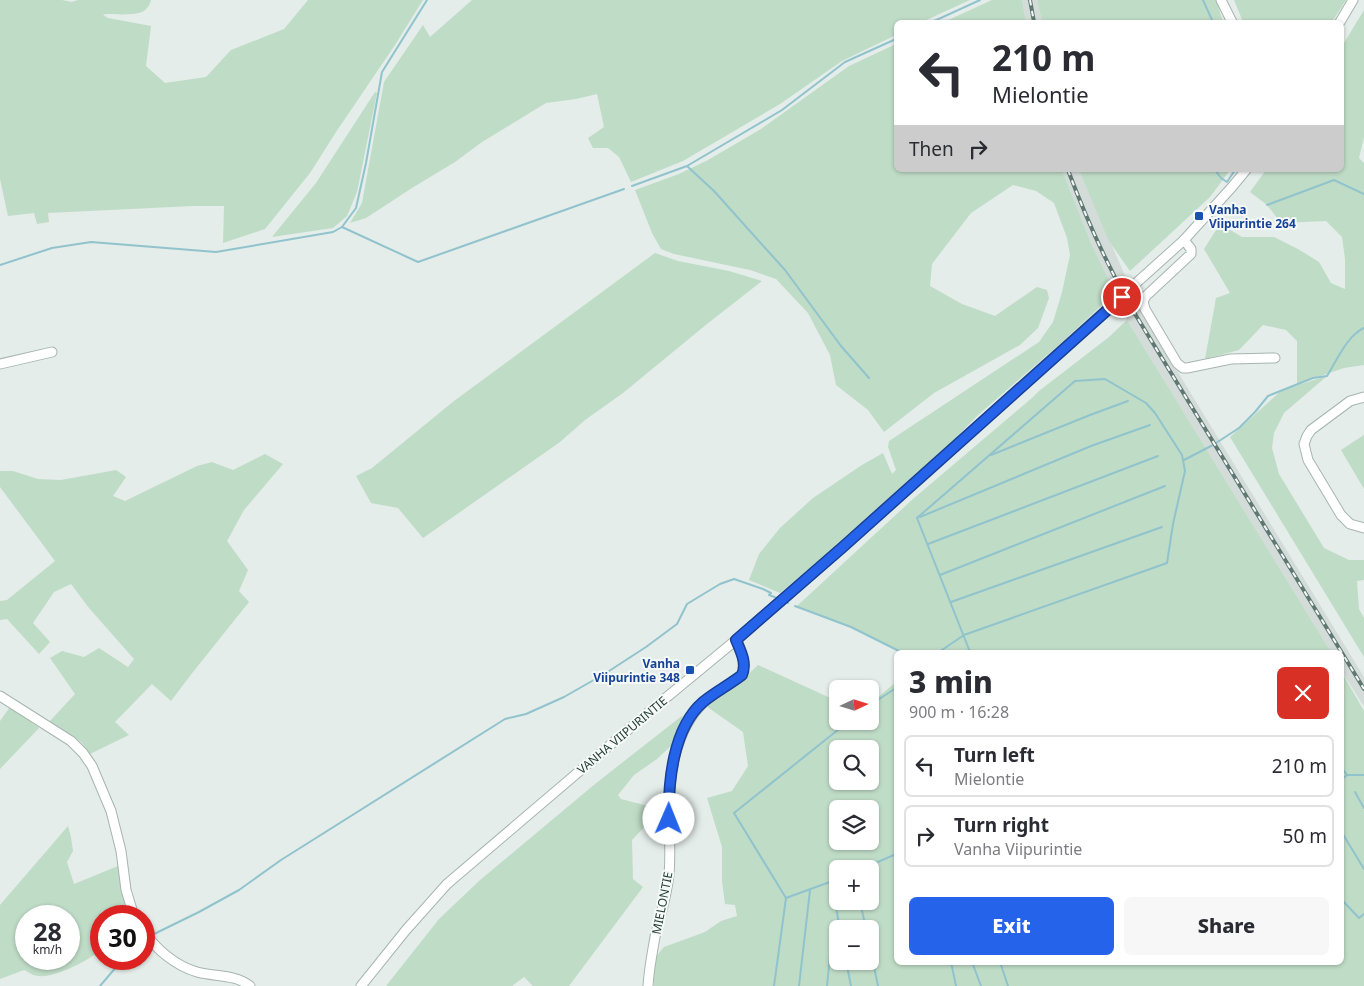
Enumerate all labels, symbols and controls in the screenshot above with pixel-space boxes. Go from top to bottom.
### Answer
text: 210 m [992,34,1095,81]
icon: left [909,40,974,105]
text: Mielontie [992,79,1089,109]
icon: right [964,135,992,163]
text: Then [909,136,954,162]
place label: Vanha Viipurintie 264 [1209,201,1296,232]
marker: Vanha Viipurintie 264 [1193,210,1205,222]
pin [1101,276,1143,318]
icon: arrive [1108,283,1136,311]
place label: Vanha Viipurintie 348 [593,655,680,686]
text: 3 min [909,661,993,702]
marker: Vanha Viipurintie 348 [684,664,696,676]
button: close [1277,667,1329,719]
north arrow [829,680,879,730]
map controls [829,680,879,970]
street label: VANHA VIIPURINTIE [573,692,671,778]
text: 900 m · 16:28 [909,701,1009,723]
button: search [829,740,879,790]
text: Turn left [954,742,1035,768]
icon: left [911,752,939,780]
text: 210 m [1272,753,1327,779]
text: Mielontie [954,768,1024,790]
position arrow [642,792,694,844]
button: layers [829,800,879,850]
text: Turn right [954,812,1049,838]
icon: right [911,822,939,850]
text: 50 m [1283,823,1327,849]
text: Vanha Viipurintie [954,838,1082,860]
button: + [829,860,879,910]
street label: MIELONTIE [648,870,676,936]
button: Exit [909,897,1114,955]
button: Share [1124,897,1329,955]
speed limit sign: 30 [90,905,155,970]
text: 28 [33,914,62,948]
button: − [829,920,879,970]
text: km/h [33,941,62,958]

